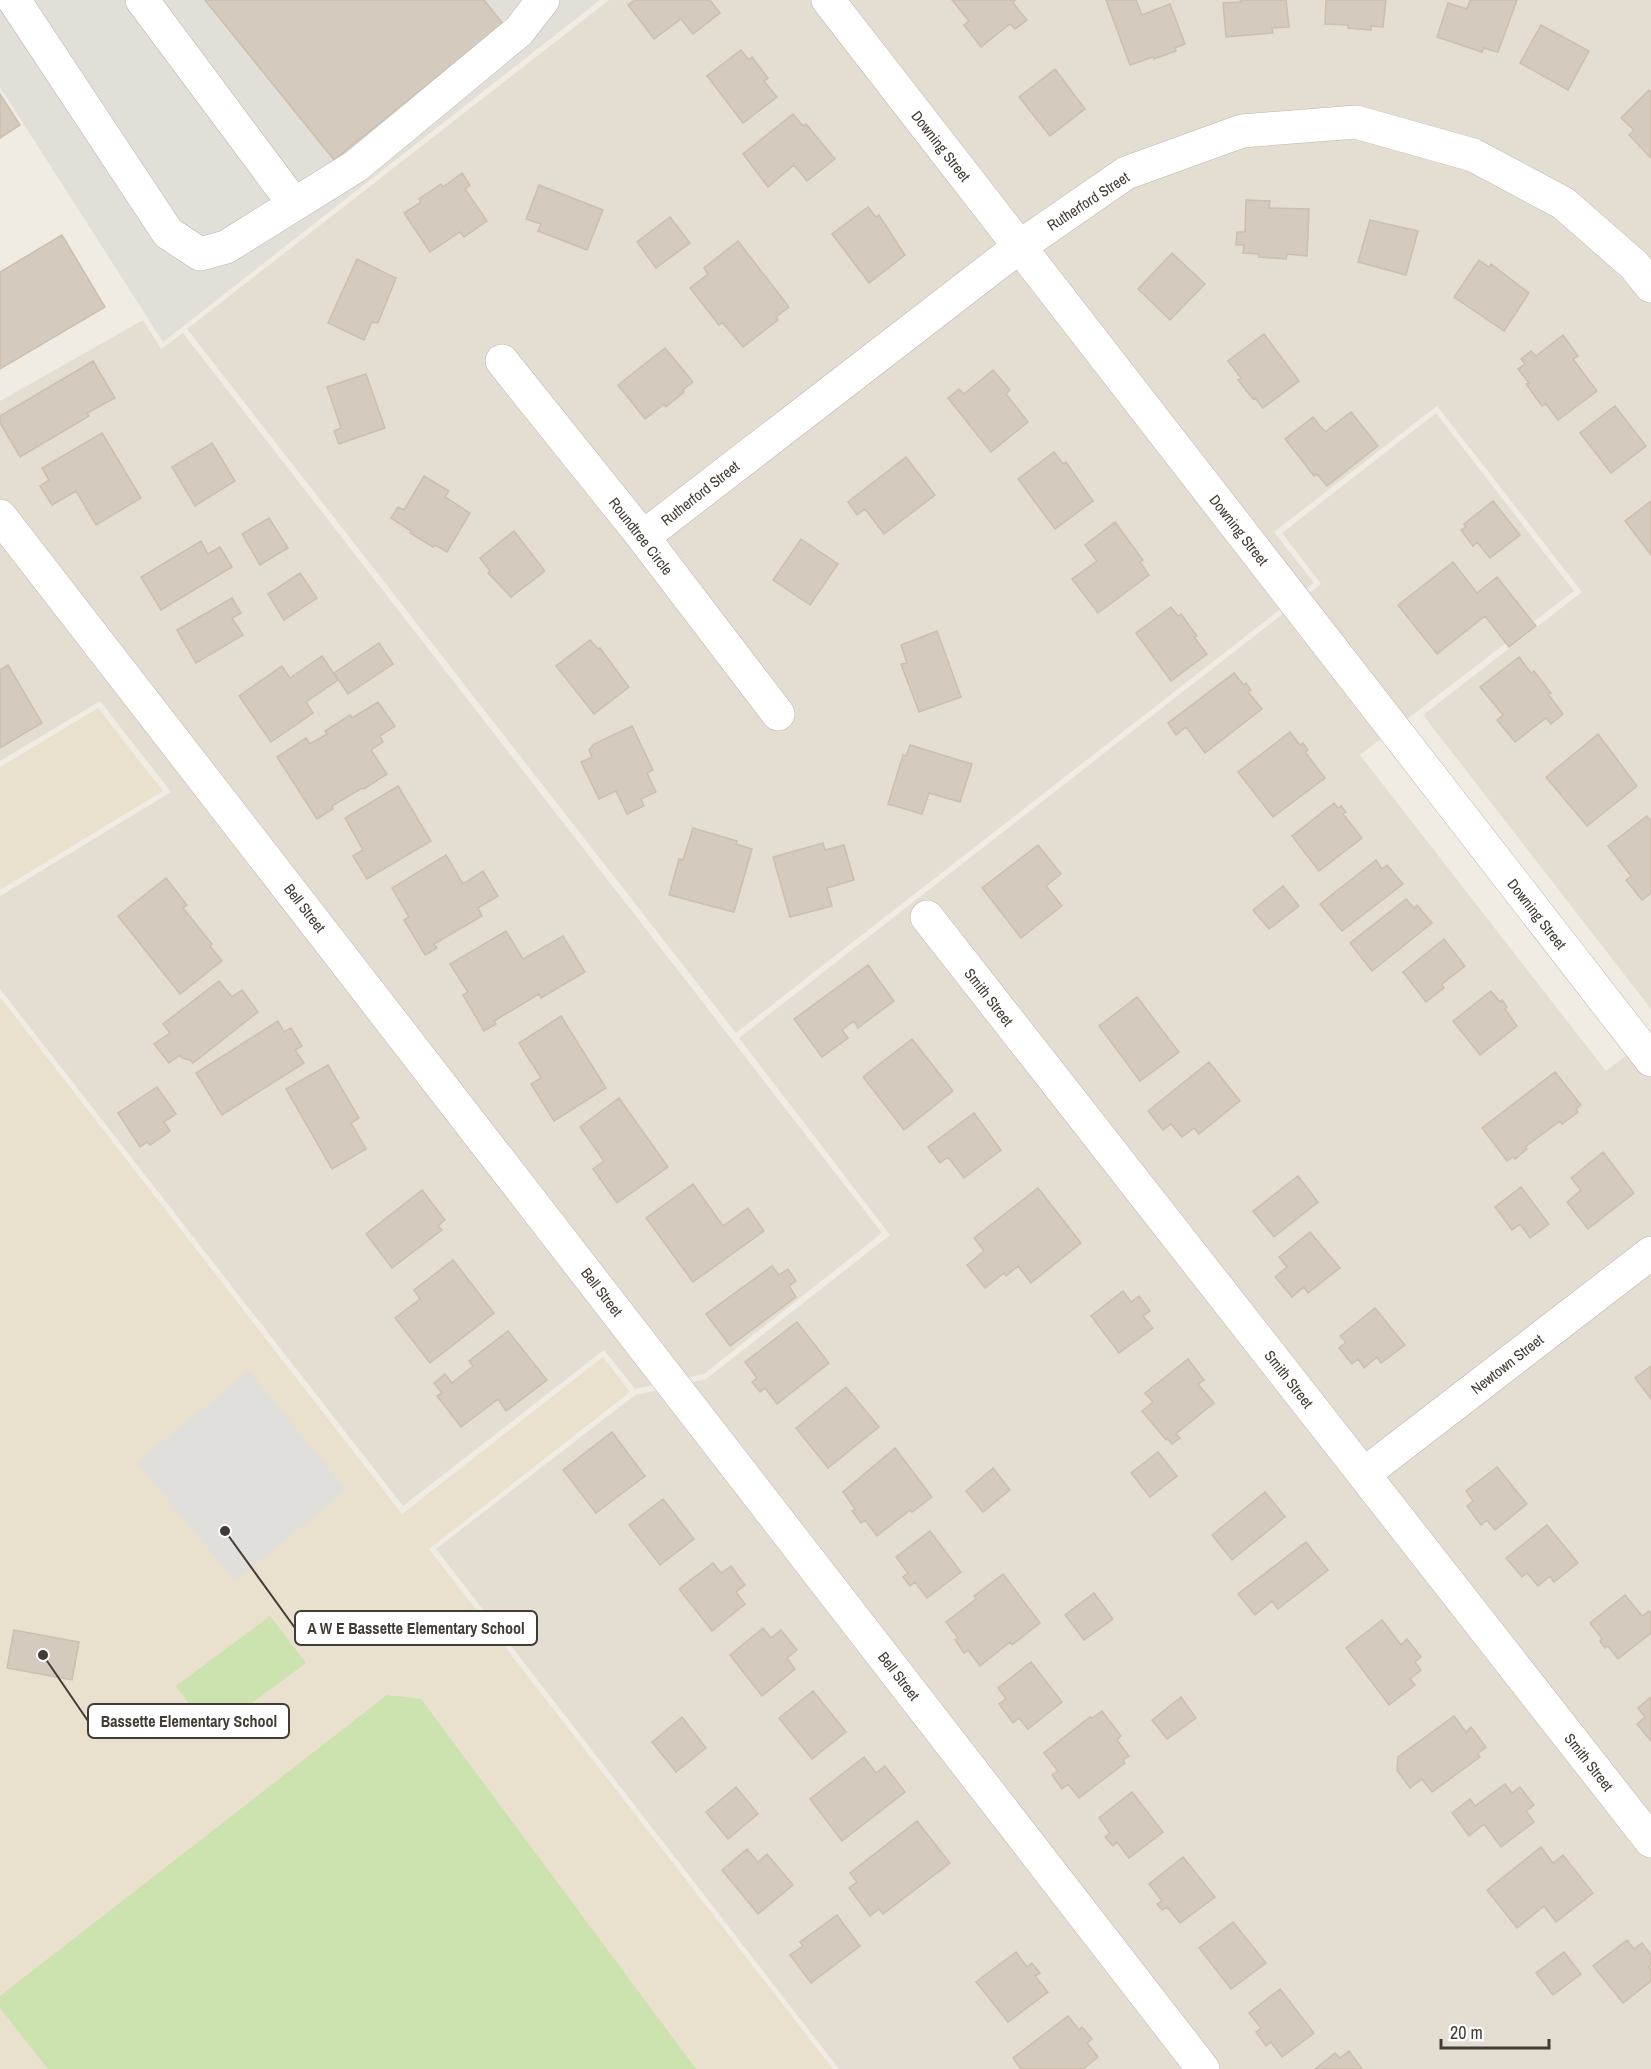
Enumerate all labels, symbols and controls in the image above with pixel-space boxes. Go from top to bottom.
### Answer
street label: Downing Street [907,106,976,186]
street label: Rutherford Street [1043,166,1134,236]
street label: Rutherford Street [656,455,744,530]
street label: Downing Street [1205,490,1274,570]
street label: Roundtree Circle [604,493,678,579]
street label: Downing Street [1503,874,1572,954]
street label: Bell Street [279,879,331,937]
street label: Smith Street [960,964,1019,1031]
street label: Bell Street [576,1263,628,1321]
street label: Newtown Street [1466,1329,1548,1399]
street label: Smith Street [1260,1346,1319,1413]
callout: A W E Bassette Elementary School [295,1611,537,1645]
text: A W E Bassette Elementary School [307,1617,525,1639]
street label: Bell Street [873,1647,925,1705]
callout: Bassette Elementary School [88,1704,289,1738]
text: Bassette Elementary School [101,1710,277,1732]
street label: Smith Street [1560,1729,1619,1796]
scale bar [1441,2012,1549,2050]
text: 20 m [1450,2020,1483,2045]

